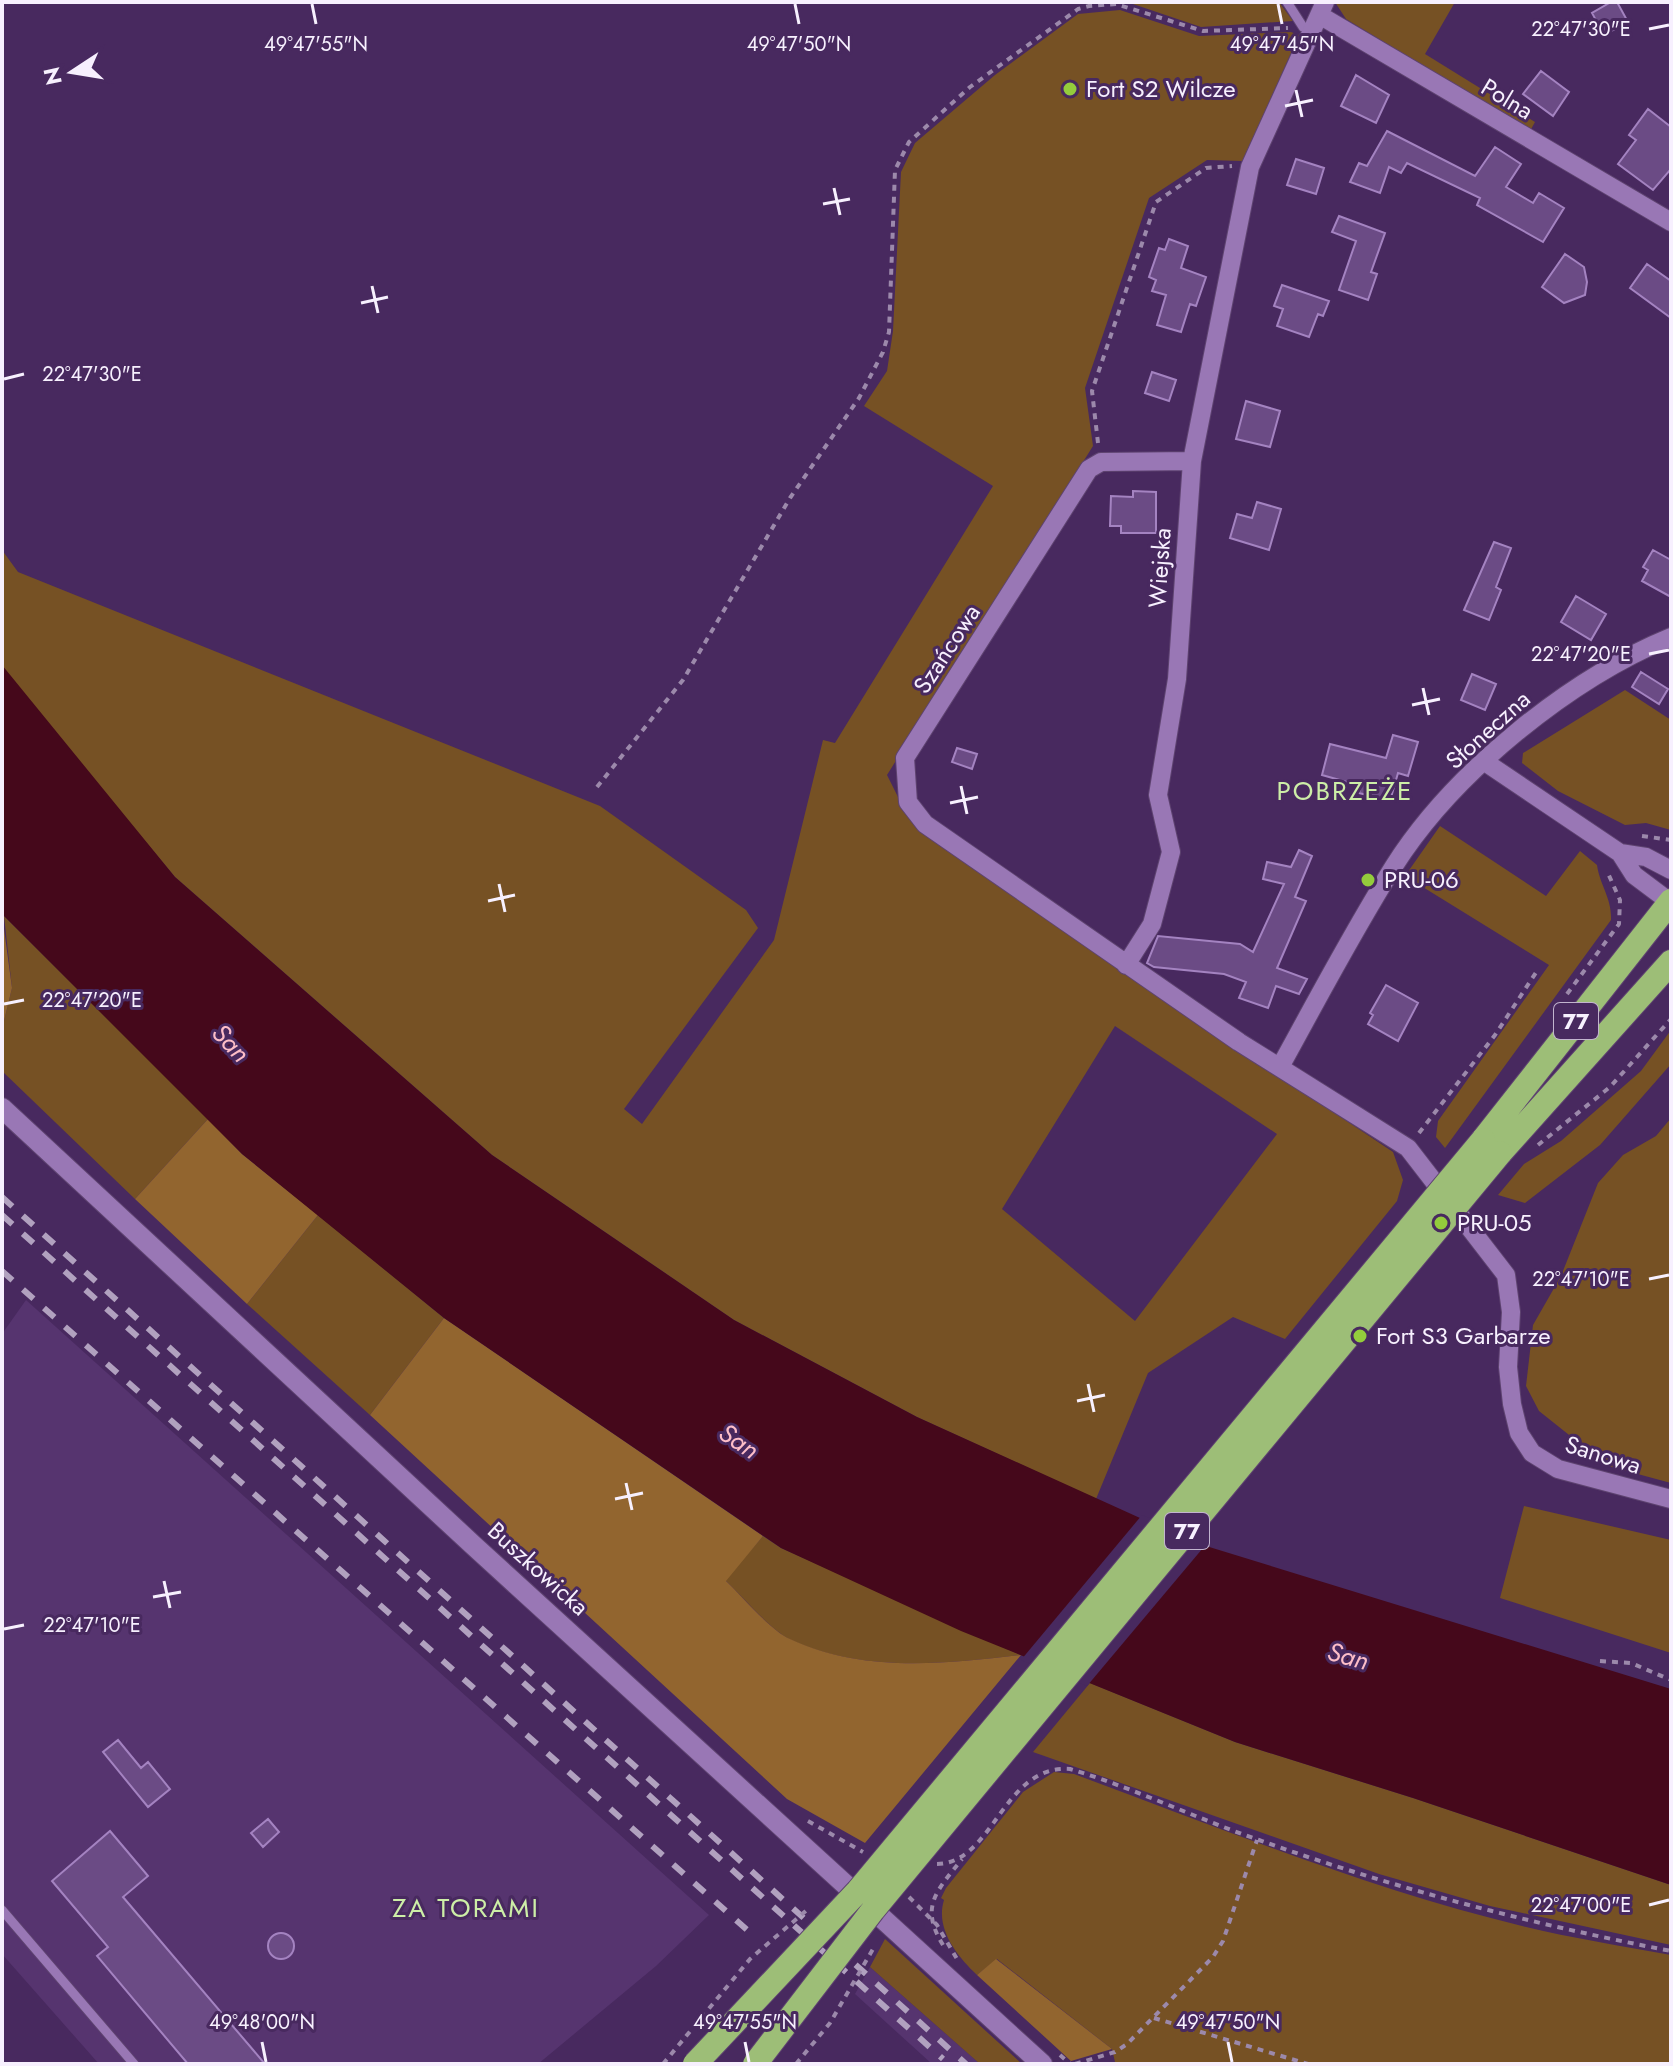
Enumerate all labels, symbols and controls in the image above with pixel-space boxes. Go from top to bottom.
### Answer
text: 22°47'30"E [1531,15,1631,44]
text: 49°47'55"N [264,30,368,59]
text: 49°47'50"N [747,30,851,59]
text: 49°47'45"N [1230,30,1334,59]
north arrow [32,32,112,112]
text: N [35,64,70,88]
street label: Polna [1475,69,1540,128]
place label: Fort S2 Wilcze [1086,71,1236,106]
marker: Fort S2 Wilcze [1061,80,1079,98]
text: 22°47'30"E [42,360,142,389]
street label: Wiejska [1139,527,1180,609]
street label: Szańcowa [905,597,989,700]
text: 22°47'20"E [1531,640,1631,669]
street label: Słoneczna [1438,682,1538,777]
district label: POBRZEŻE [1277,772,1413,810]
place label: PRU-06 [1384,862,1459,897]
marker: PRU-06 [1359,871,1377,889]
text: 22°47'20"E [42,986,142,1015]
road number: 77 [1554,1003,1598,1039]
water label: San [203,1015,259,1071]
place label: PRU-05 [1457,1205,1532,1240]
marker: PRU-05 [1432,1214,1450,1232]
text: 22°47'10"E [1532,1265,1630,1294]
place label: Fort S3 Garbarze [1376,1318,1551,1353]
marker: Fort S3 Garbarze [1351,1327,1369,1345]
water label: San [711,1414,767,1468]
street label: Sanowa [1561,1426,1646,1483]
road number: 77 [1165,1513,1209,1549]
street label: Buszkowicka [480,1514,597,1624]
text: 22°47'10"E [43,1611,141,1640]
water label: San [1323,1632,1373,1680]
district label: ZA TORAMI [392,1889,540,1927]
text: 22°47'00"E [1531,1891,1631,1920]
text: 49°48'00"N [209,2008,315,2037]
text: 49°47'55"N [693,2008,797,2037]
text: 49°47'50"N [1176,2008,1280,2037]

